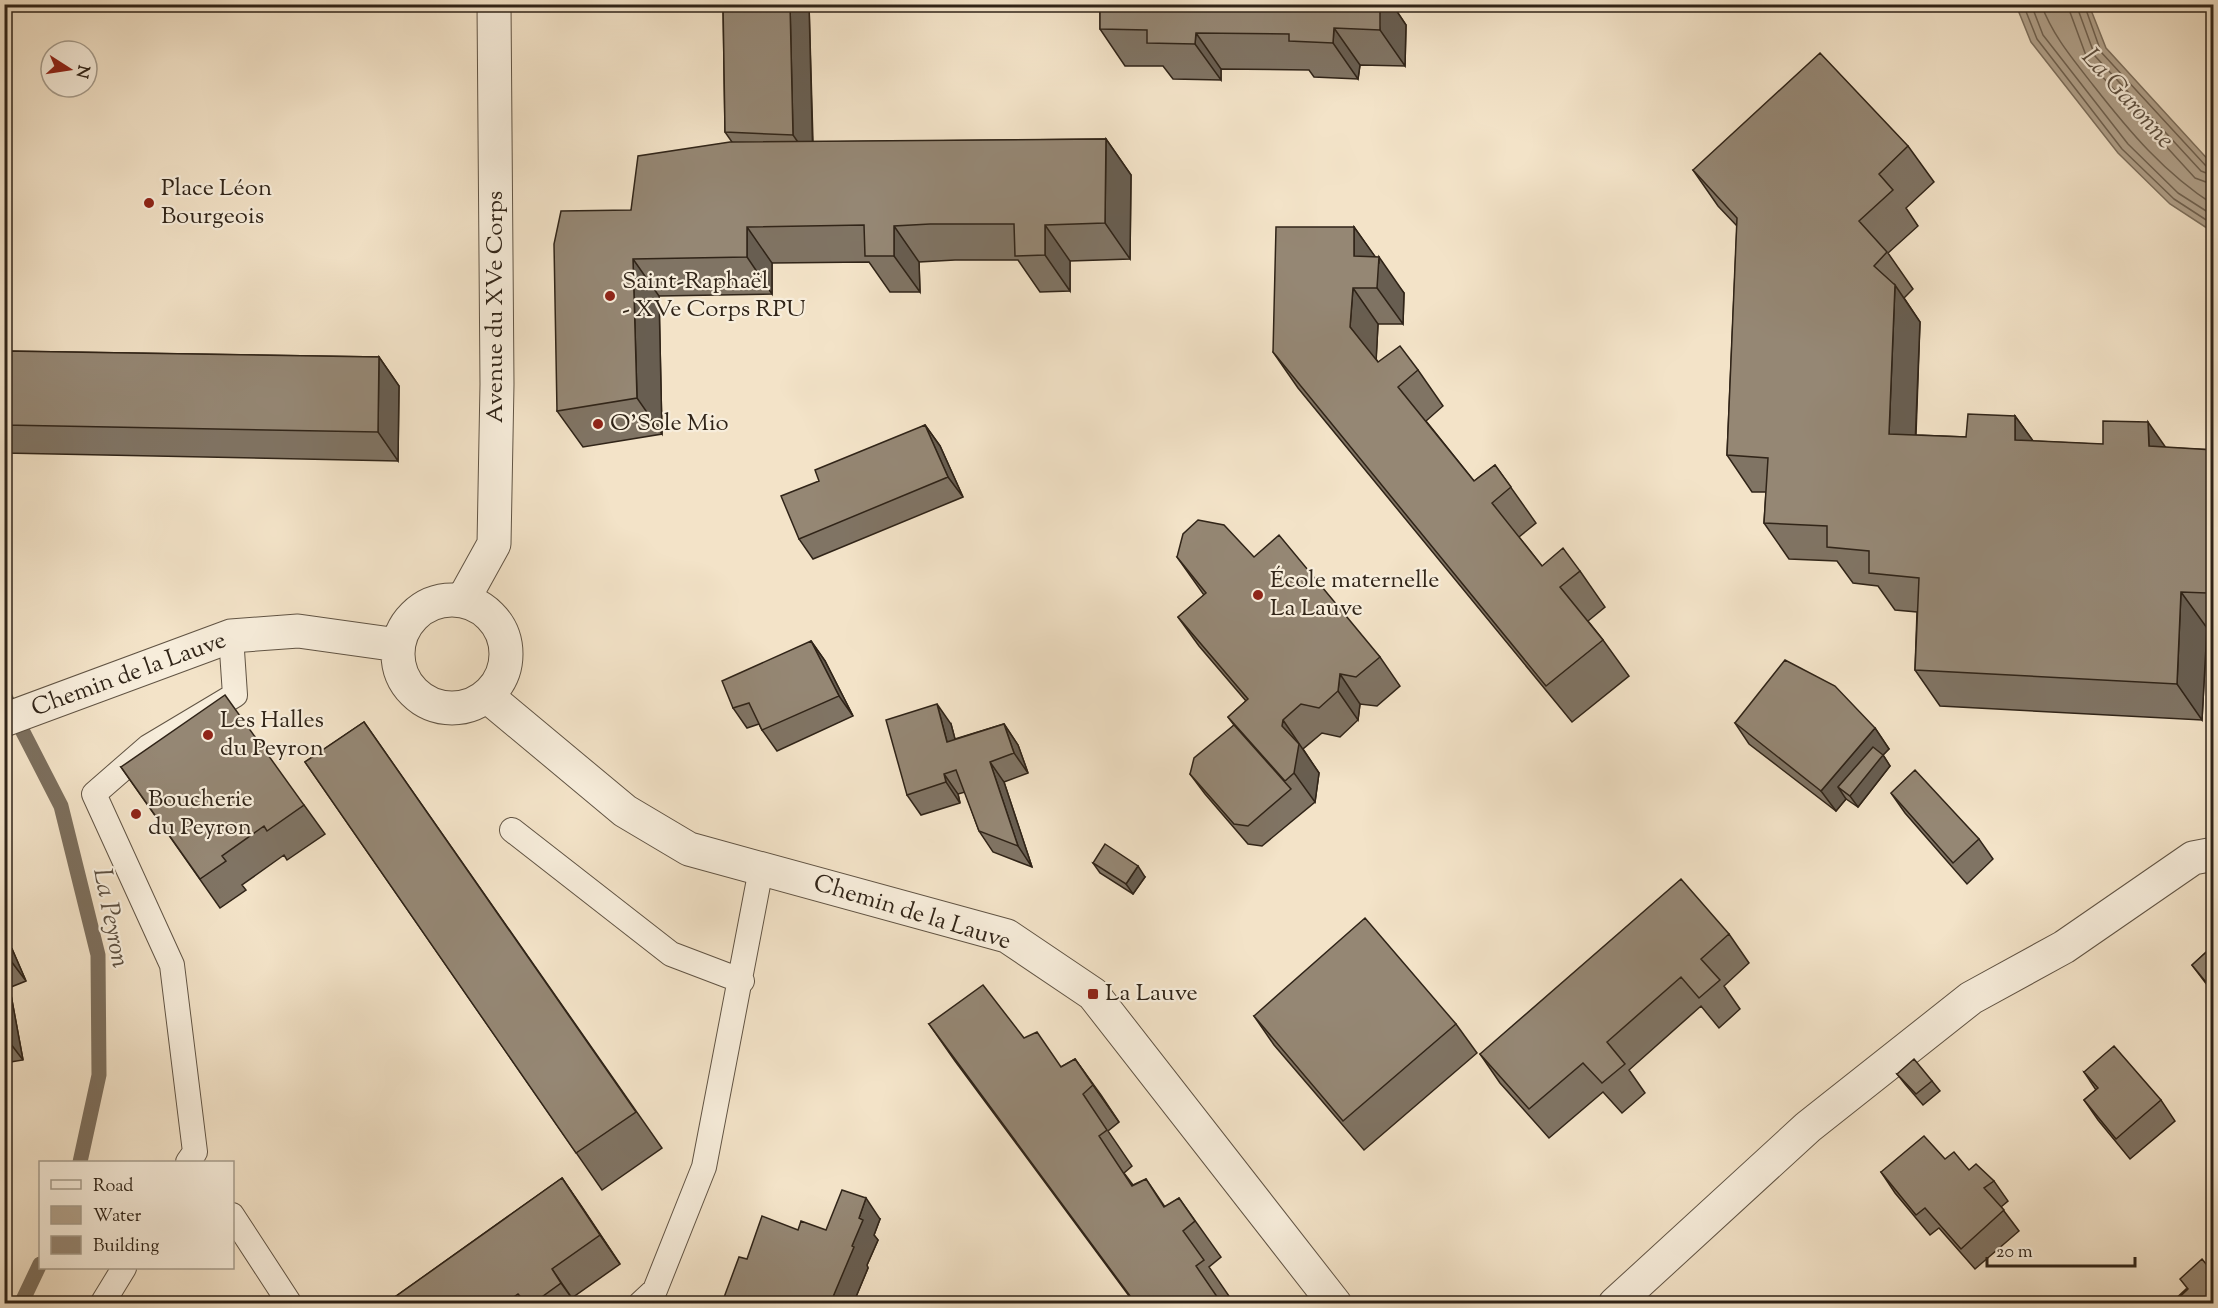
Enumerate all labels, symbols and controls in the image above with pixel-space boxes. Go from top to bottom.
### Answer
north arrow [39,39,99,99]
water label: La Garonne [2072,40,2182,158]
text: N [69,63,94,80]
place label: Place Léon Bourgeois [161,172,272,234]
street label: Avenue du XVe Corps [479,191,513,423]
marker: Place Léon Bourgeois [142,196,156,210]
place label: Saint-Raphaël - XVe Corps RPU [622,265,806,327]
marker: Saint-Raphaël - XVe Corps RPU [603,289,617,303]
place label: O’Sole Mio [610,407,729,441]
marker: O’Sole Mio [591,417,605,431]
place label: École maternelle La Lauve [1270,564,1440,626]
marker: École maternelle La Lauve [1251,588,1265,602]
street label: Chemin de la Lauve [27,624,231,726]
place label: Les Halles du Peyron [220,704,324,766]
marker: Les Halles du Peyron [201,728,215,742]
place label: Boucherie du Peyron [148,783,253,845]
marker: Boucherie du Peyron [129,807,143,821]
water label: La Peyron [82,865,138,971]
street label: Chemin de la Lauve [809,867,1015,959]
place label: La Lauve [1105,977,1198,1011]
marker: La Lauve [1086,987,1100,1001]
legend [39,1161,234,1269]
text: Road [93,1174,133,1200]
text: Water [93,1204,142,1230]
scale bar [1987,1230,2136,1268]
text: Building [93,1234,159,1260]
text: 20 m [1996,1240,2033,1266]

